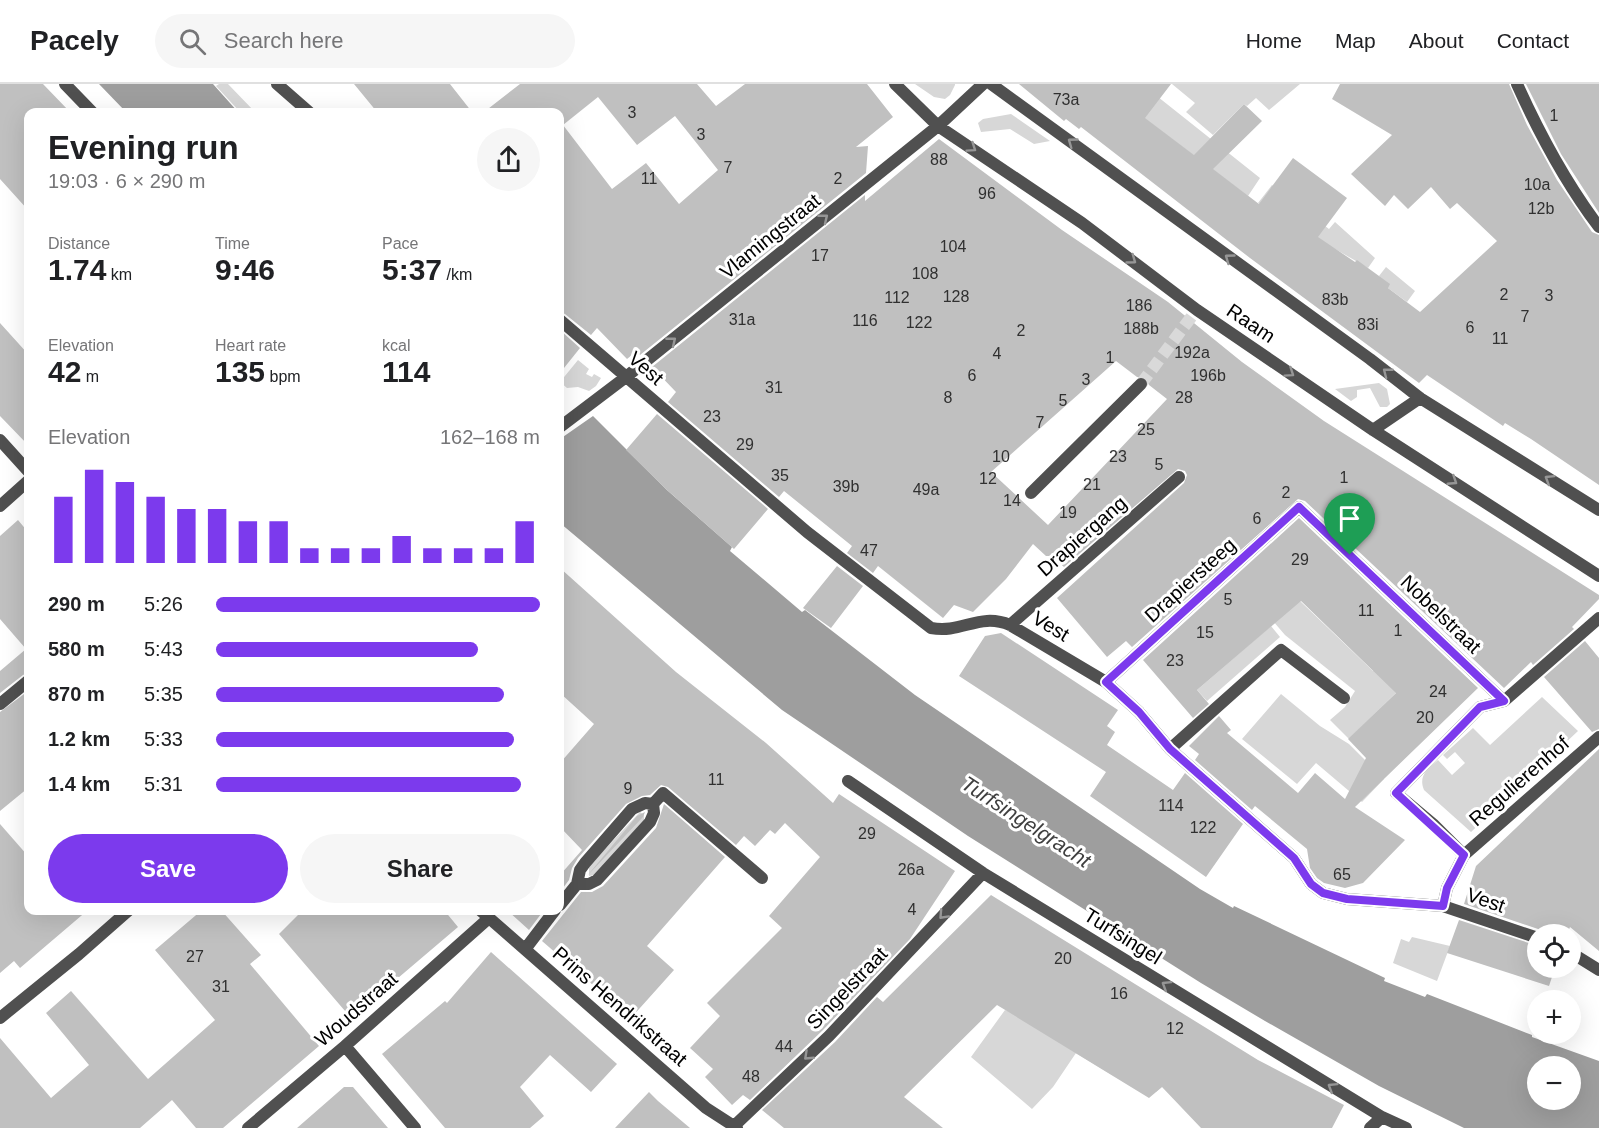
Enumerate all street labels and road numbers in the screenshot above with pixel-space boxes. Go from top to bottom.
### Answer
street label: Vlamingstraat [716,189,825,283]
street label: Raam [1223,299,1279,347]
street label: Vest [624,347,668,389]
street label: Drapiergang [1033,492,1131,580]
street label: Drapiersteeg [1140,534,1240,626]
street label: Nobelstraat [1397,571,1486,658]
street label: Vest [1029,607,1074,646]
street label: Regulierenhof [1465,732,1574,830]
street label: Vest [1464,883,1508,917]
street label: Turfsingel [1080,904,1166,968]
street label: Prins Hendrikstraat [549,942,692,1070]
street label: Singelstraat [802,942,892,1034]
street label: Woudstraat [310,967,402,1051]

